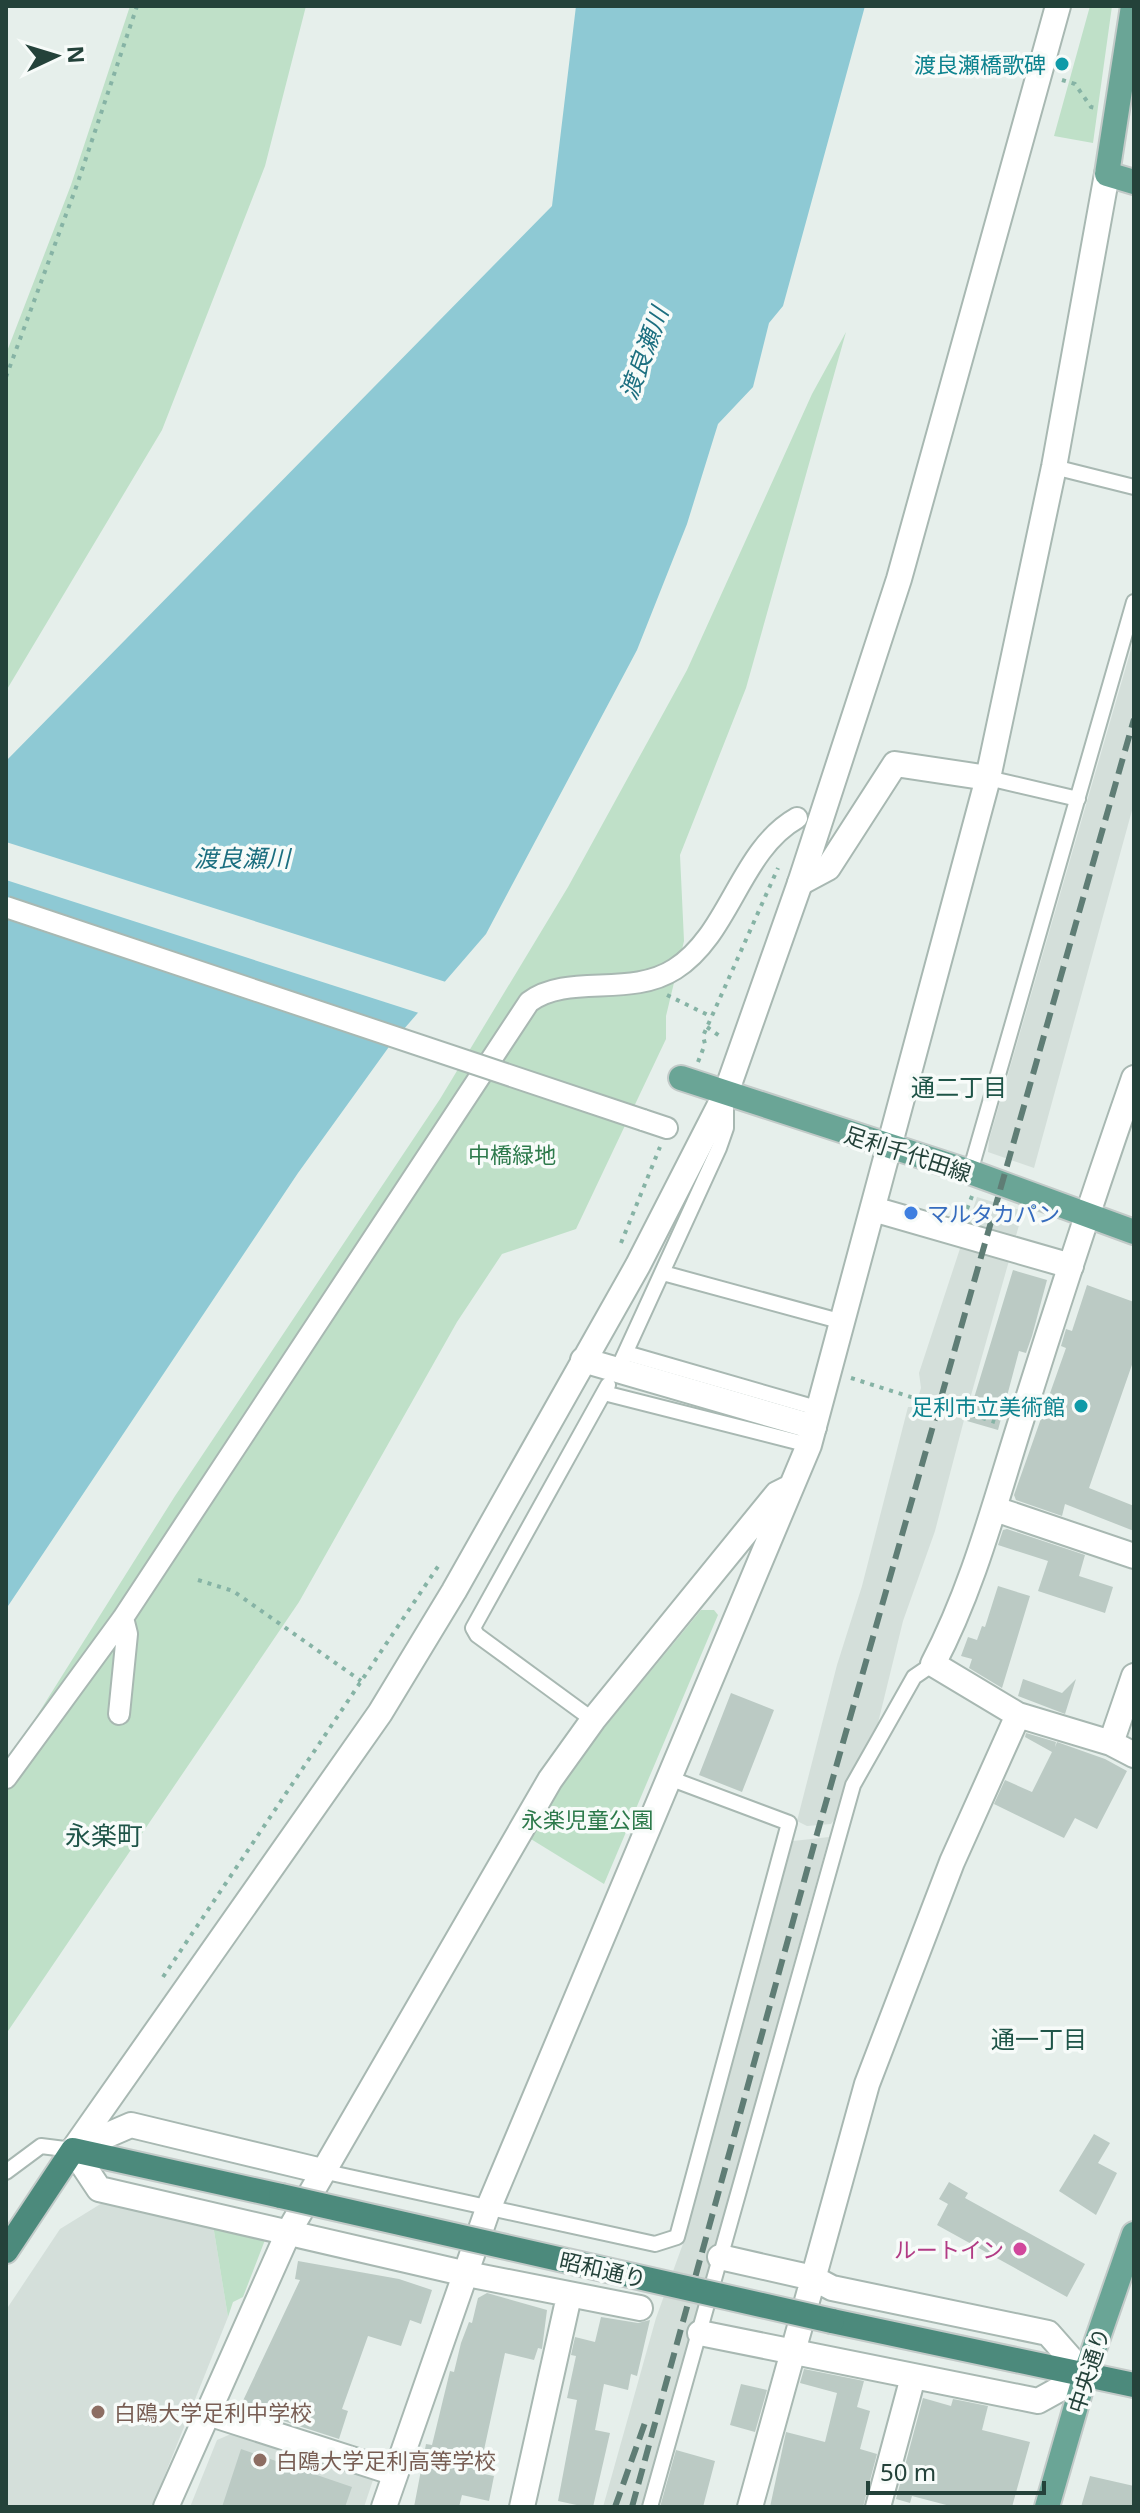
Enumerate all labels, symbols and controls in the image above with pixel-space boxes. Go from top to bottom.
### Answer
north arrow [16,16,96,96]
text: N [61,45,93,65]
place label: 渡良瀬橋歌碑 [914,49,1046,79]
marker: 渡良瀬橋歌碑 [1053,55,1071,73]
water label: 渡良瀬川 [611,299,676,404]
water label: 渡良瀬川 [194,841,293,874]
district label: 通二丁目 [911,1070,1007,1103]
street label: 足利千代田線 [841,1118,975,1188]
park label: 中橋緑地 [468,1139,556,1169]
place label: マルタカパン [927,1198,1060,1228]
marker: マルタカパン [902,1204,920,1222]
place label: 足利市立美術館 [911,1391,1065,1421]
marker: 足利市立美術館 [1072,1397,1090,1415]
park label: 永楽児童公園 [521,1804,653,1834]
district label: 永楽町 [65,1817,143,1853]
district label: 通一丁目 [991,2022,1087,2055]
place label: ルートイン [894,2234,1004,2264]
marker: ルートイン [1011,2240,1029,2258]
street label: 昭和通り [557,2244,649,2294]
street label: 中央通り [1060,2324,1116,2416]
place label: 白鴎大学足利中学校 [114,2397,312,2427]
marker: 白鴎大学足利中学校 [89,2403,107,2421]
place label: 白鴎大学足利高等学校 [276,2445,496,2475]
scale bar [868,2445,1044,2495]
marker: 白鴎大学足利高等学校 [251,2451,269,2469]
text: 50 m [880,2455,936,2488]

